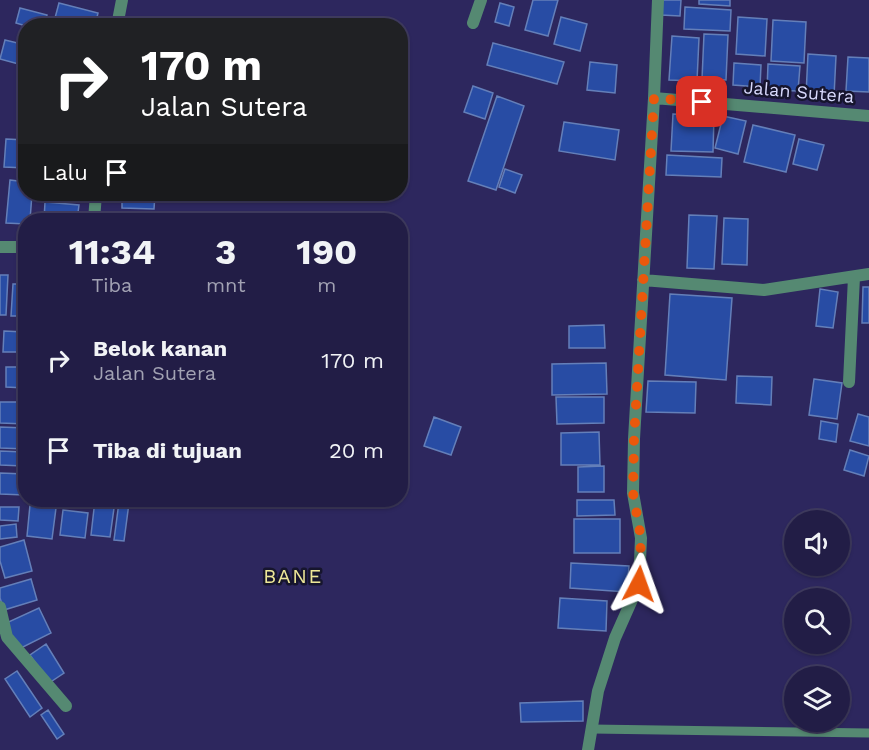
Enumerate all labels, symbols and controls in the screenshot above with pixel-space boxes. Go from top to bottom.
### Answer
text: 170 m [141,41,262,90]
icon: right [42,42,120,120]
pin [676,76,727,127]
street label: Jalan Sutera [743,76,855,107]
icon: arrive [685,85,718,118]
text: Jalan Sutera [141,91,307,123]
icon: arrive [100,156,133,189]
text: Lalu [42,160,88,185]
text: 11:34 [69,231,155,273]
text: 3 [215,231,236,273]
text: 190 [296,231,357,273]
text: Tiba [92,273,132,297]
text: mnt [206,273,246,297]
text: m [317,273,336,297]
text: Belok kanan [93,336,227,361]
icon: right [42,344,75,377]
text: 170 m [321,348,384,373]
text: Jalan Sutera [93,361,216,385]
icon: arrive [42,434,75,467]
text: Tiba di tujuan [93,438,242,463]
text: 20 m [329,438,384,463]
map controls [784,510,850,732]
button: sound [784,510,850,576]
position arrow [607,552,671,616]
district label: BANE [263,564,323,588]
button: search [784,588,850,654]
button: layers [784,666,850,732]

